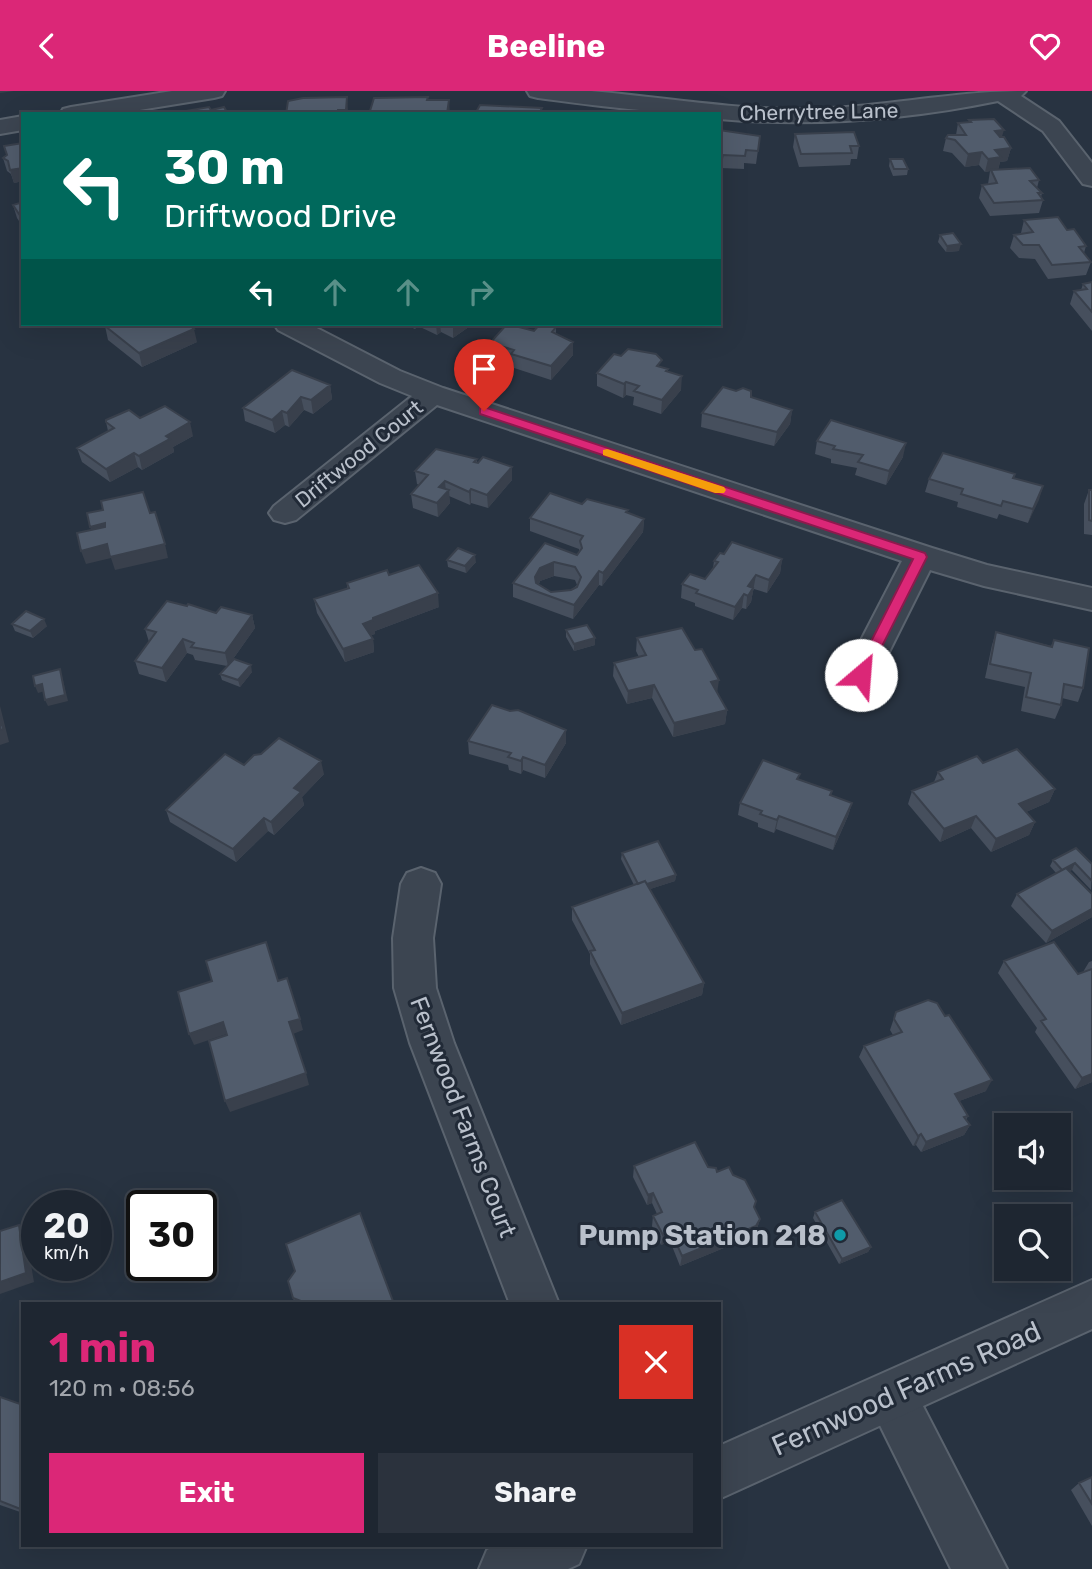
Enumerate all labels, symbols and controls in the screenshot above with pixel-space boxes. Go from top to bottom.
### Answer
icon: back [28,27,66,65]
text: Beeline [487,27,605,65]
icon: heart [1026,27,1064,65]
street label: Cherrytree Lane [739,98,899,125]
text: 30 m [164,138,285,196]
icon: left [49,140,140,231]
text: Driftwood Drive [164,197,397,235]
icon: left [243,273,281,311]
icon: ahead [316,273,354,311]
icon: ahead [389,273,427,311]
icon: right [462,273,500,311]
pin [454,339,514,411]
icon: arrive [465,350,503,388]
street label: Driftwood Court [290,394,428,513]
position arrow [824,638,898,712]
street label: Fernwood Farms Court [404,993,522,1241]
map controls [994,1113,1071,1281]
button: sound [994,1113,1071,1190]
speed limit sign: 30 [126,1190,217,1281]
button: search [994,1204,1071,1281]
text: 20 [43,1205,90,1247]
place label: Pump Station 218 [579,1219,826,1252]
marker: Pump Station 218 [832,1227,848,1243]
text: km/h [44,1242,89,1264]
street label: Fernwood Farms Road [767,1314,1046,1463]
text: 1 min [49,1323,156,1373]
button: close [619,1325,693,1399]
text: 120 m · 08:56 [49,1374,195,1402]
button: Exit [49,1453,364,1533]
button: Share [378,1453,693,1533]

